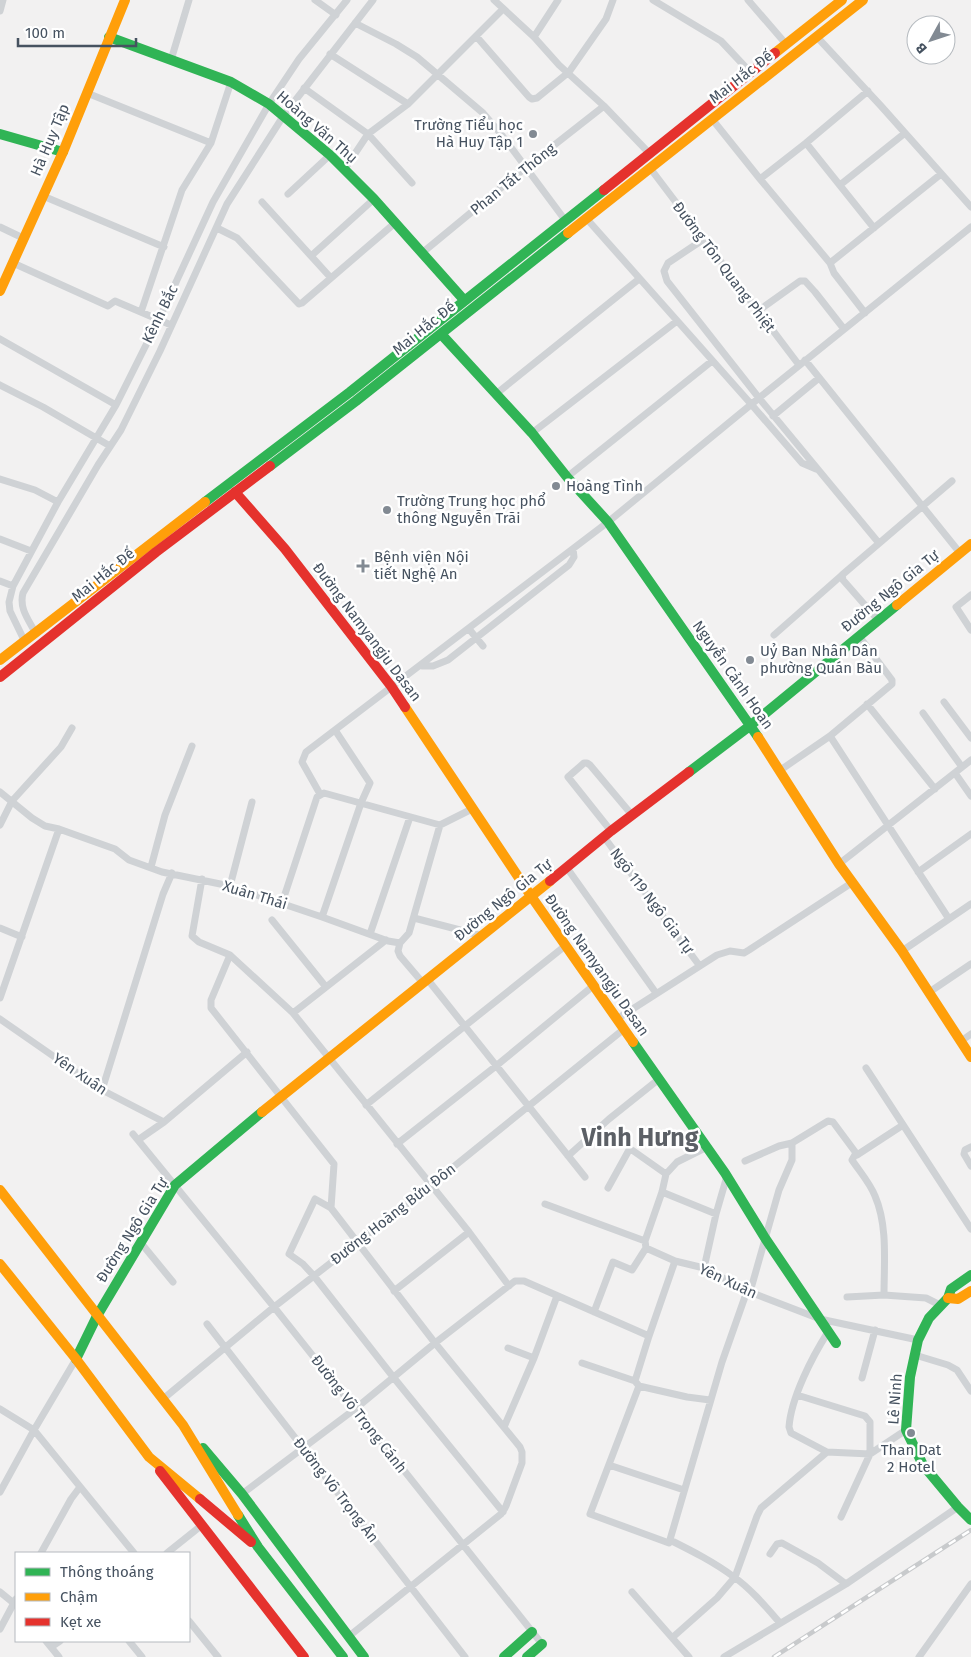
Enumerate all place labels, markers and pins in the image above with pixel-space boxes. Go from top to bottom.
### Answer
place label: Trường Tiểu học Hà Huy Tập 1 [414,116,523,151]
marker: Trường Tiểu học Hà Huy Tập 1 [527,128,539,140]
place label: Hoàng Tình [566,477,643,495]
marker: Hoàng Tình [550,480,562,492]
place label: Trường Trung học phổ thông Nguyễn Trãi [397,492,546,527]
marker: Trường Trung học phổ thông Nguyễn Trãi [381,504,393,516]
place label: Bệnh viện Nội tiết Nghệ An [374,548,469,583]
marker: Bệnh viện Nội tiết Nghệ An [356,559,370,573]
place label: Uỷ Ban Nhân Dân phường Quán Bàu [760,642,882,677]
marker: Uỷ Ban Nhân Dân phường Quán Bàu [744,654,756,666]
marker: Than Dat 2 Hotel [905,1427,917,1439]
place label: Than Dat 2 Hotel [881,1441,942,1476]

